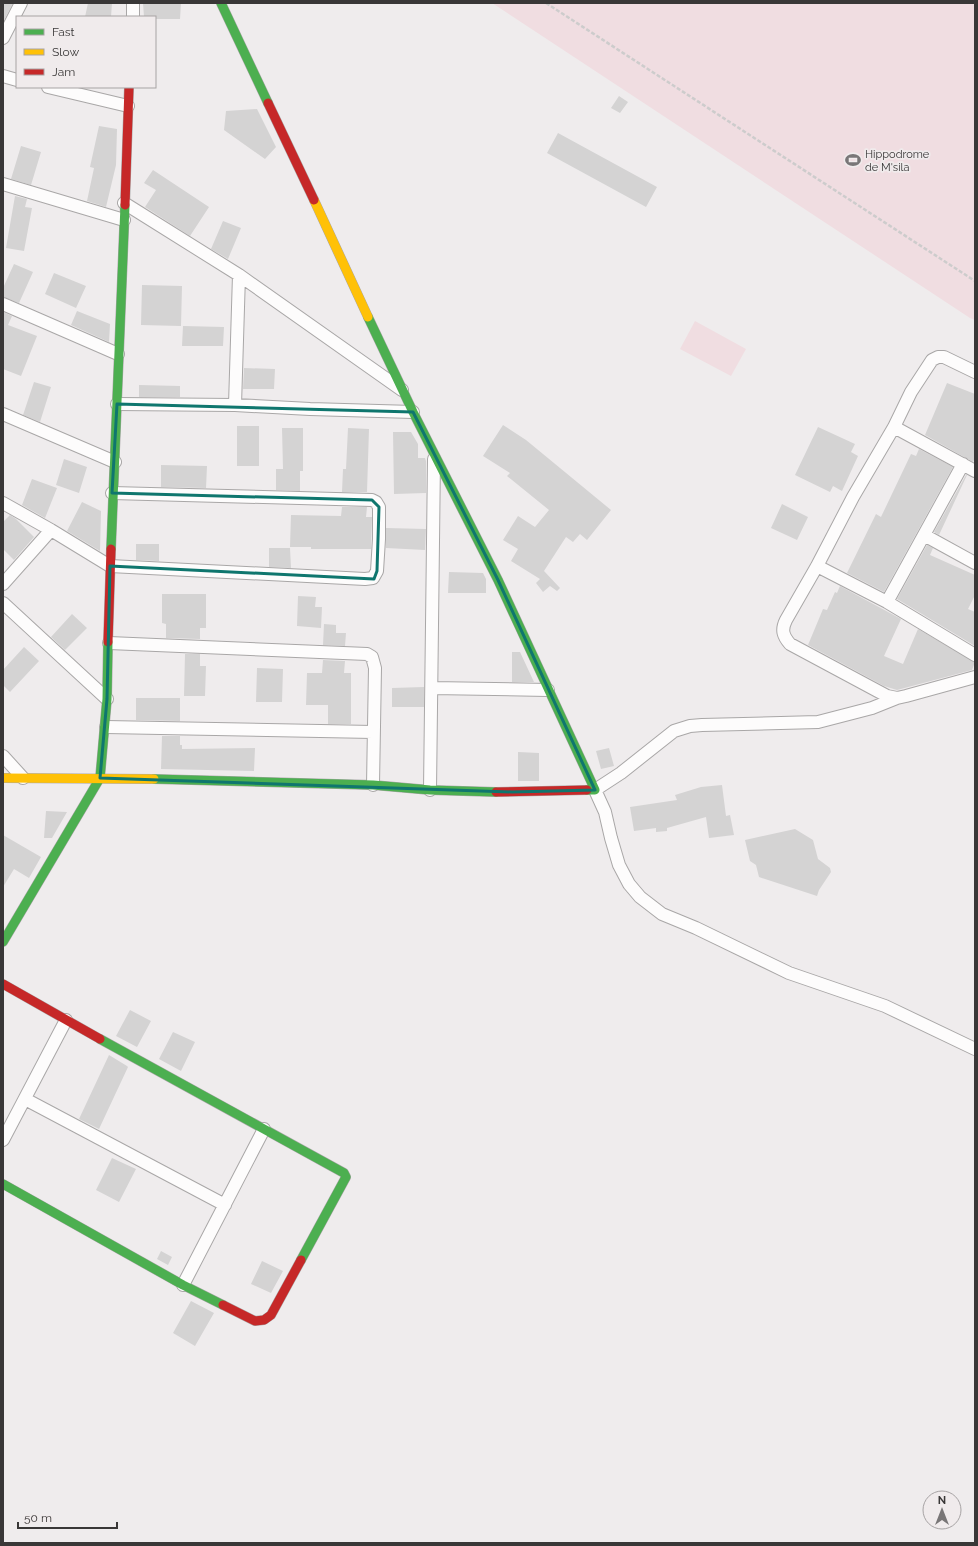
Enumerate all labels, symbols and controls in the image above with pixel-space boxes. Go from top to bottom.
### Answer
legend [16,16,156,88]
text: Fast [52,25,75,39]
text: Slow [52,45,79,59]
text: Jam [52,65,75,79]
place label: Hippodrome de M'sila [865,148,930,174]
sports icon: Hippodrome de M'sila [844,151,862,169]
north arrow [922,1490,962,1530]
text: N [938,1494,946,1507]
scale bar [18,1504,117,1530]
text: 50 m [24,1511,52,1525]

